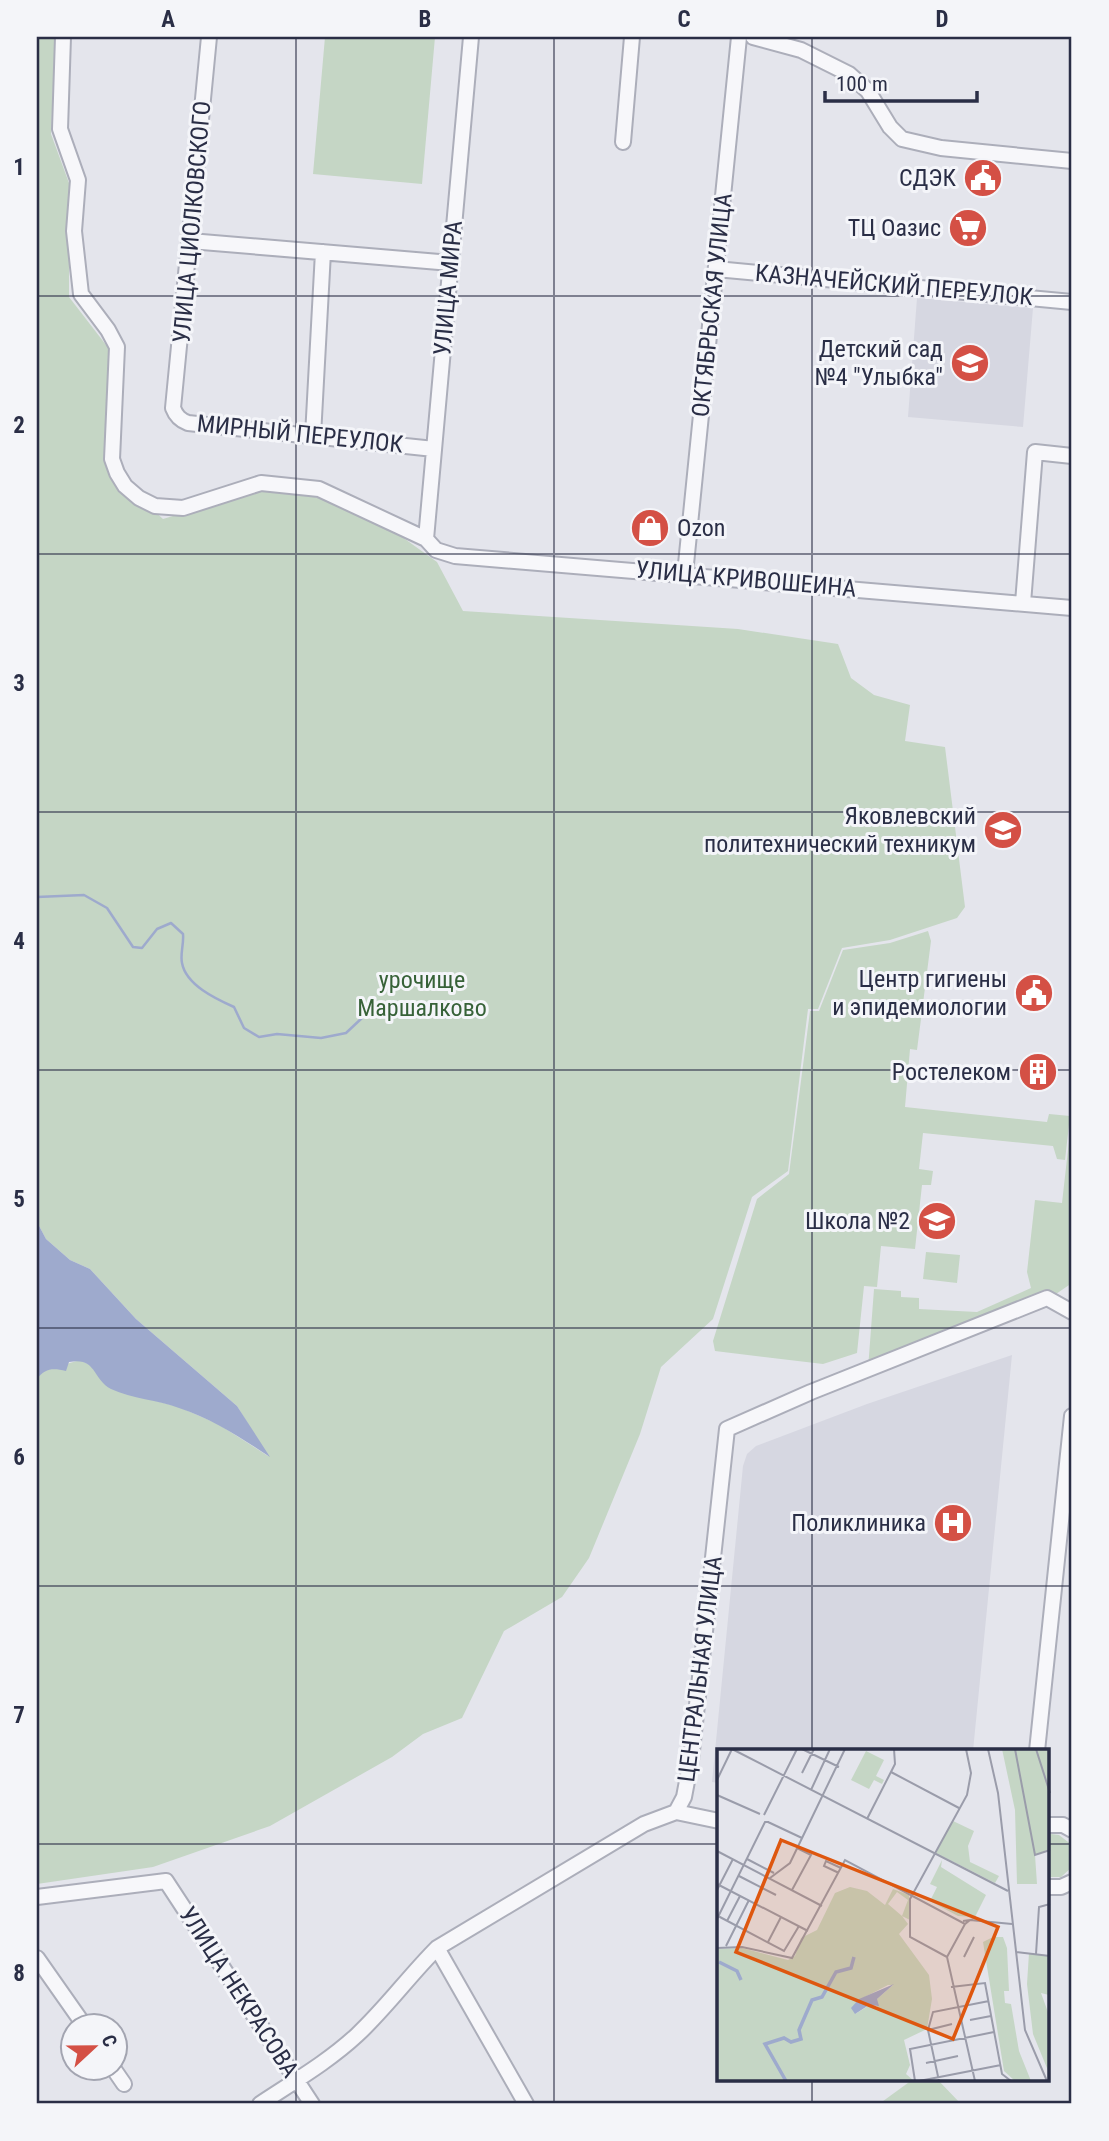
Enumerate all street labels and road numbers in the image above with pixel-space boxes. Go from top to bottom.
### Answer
street label: УЛИЦА ЦИОЛКОВСКОГО [167,100,217,344]
street label: ОКТЯБРЬСКАЯ УЛИЦА [686,191,738,418]
street label: УЛИЦА МИРА [428,219,468,357]
street label: КАЗНАЧЕЙСКИЙ ПЕРЕУЛОК [754,259,1035,311]
street label: МИРНЫЙ ПЕРЕУЛОК [196,409,405,459]
street label: УЛИЦА КРИВОШЕИНА [634,555,858,603]
street label: ЦЕНТРАЛЬНАЯ УЛИЦА [672,1554,728,1784]
street label: УЛИЦА НЕКРАСОВА [173,1901,305,2083]

